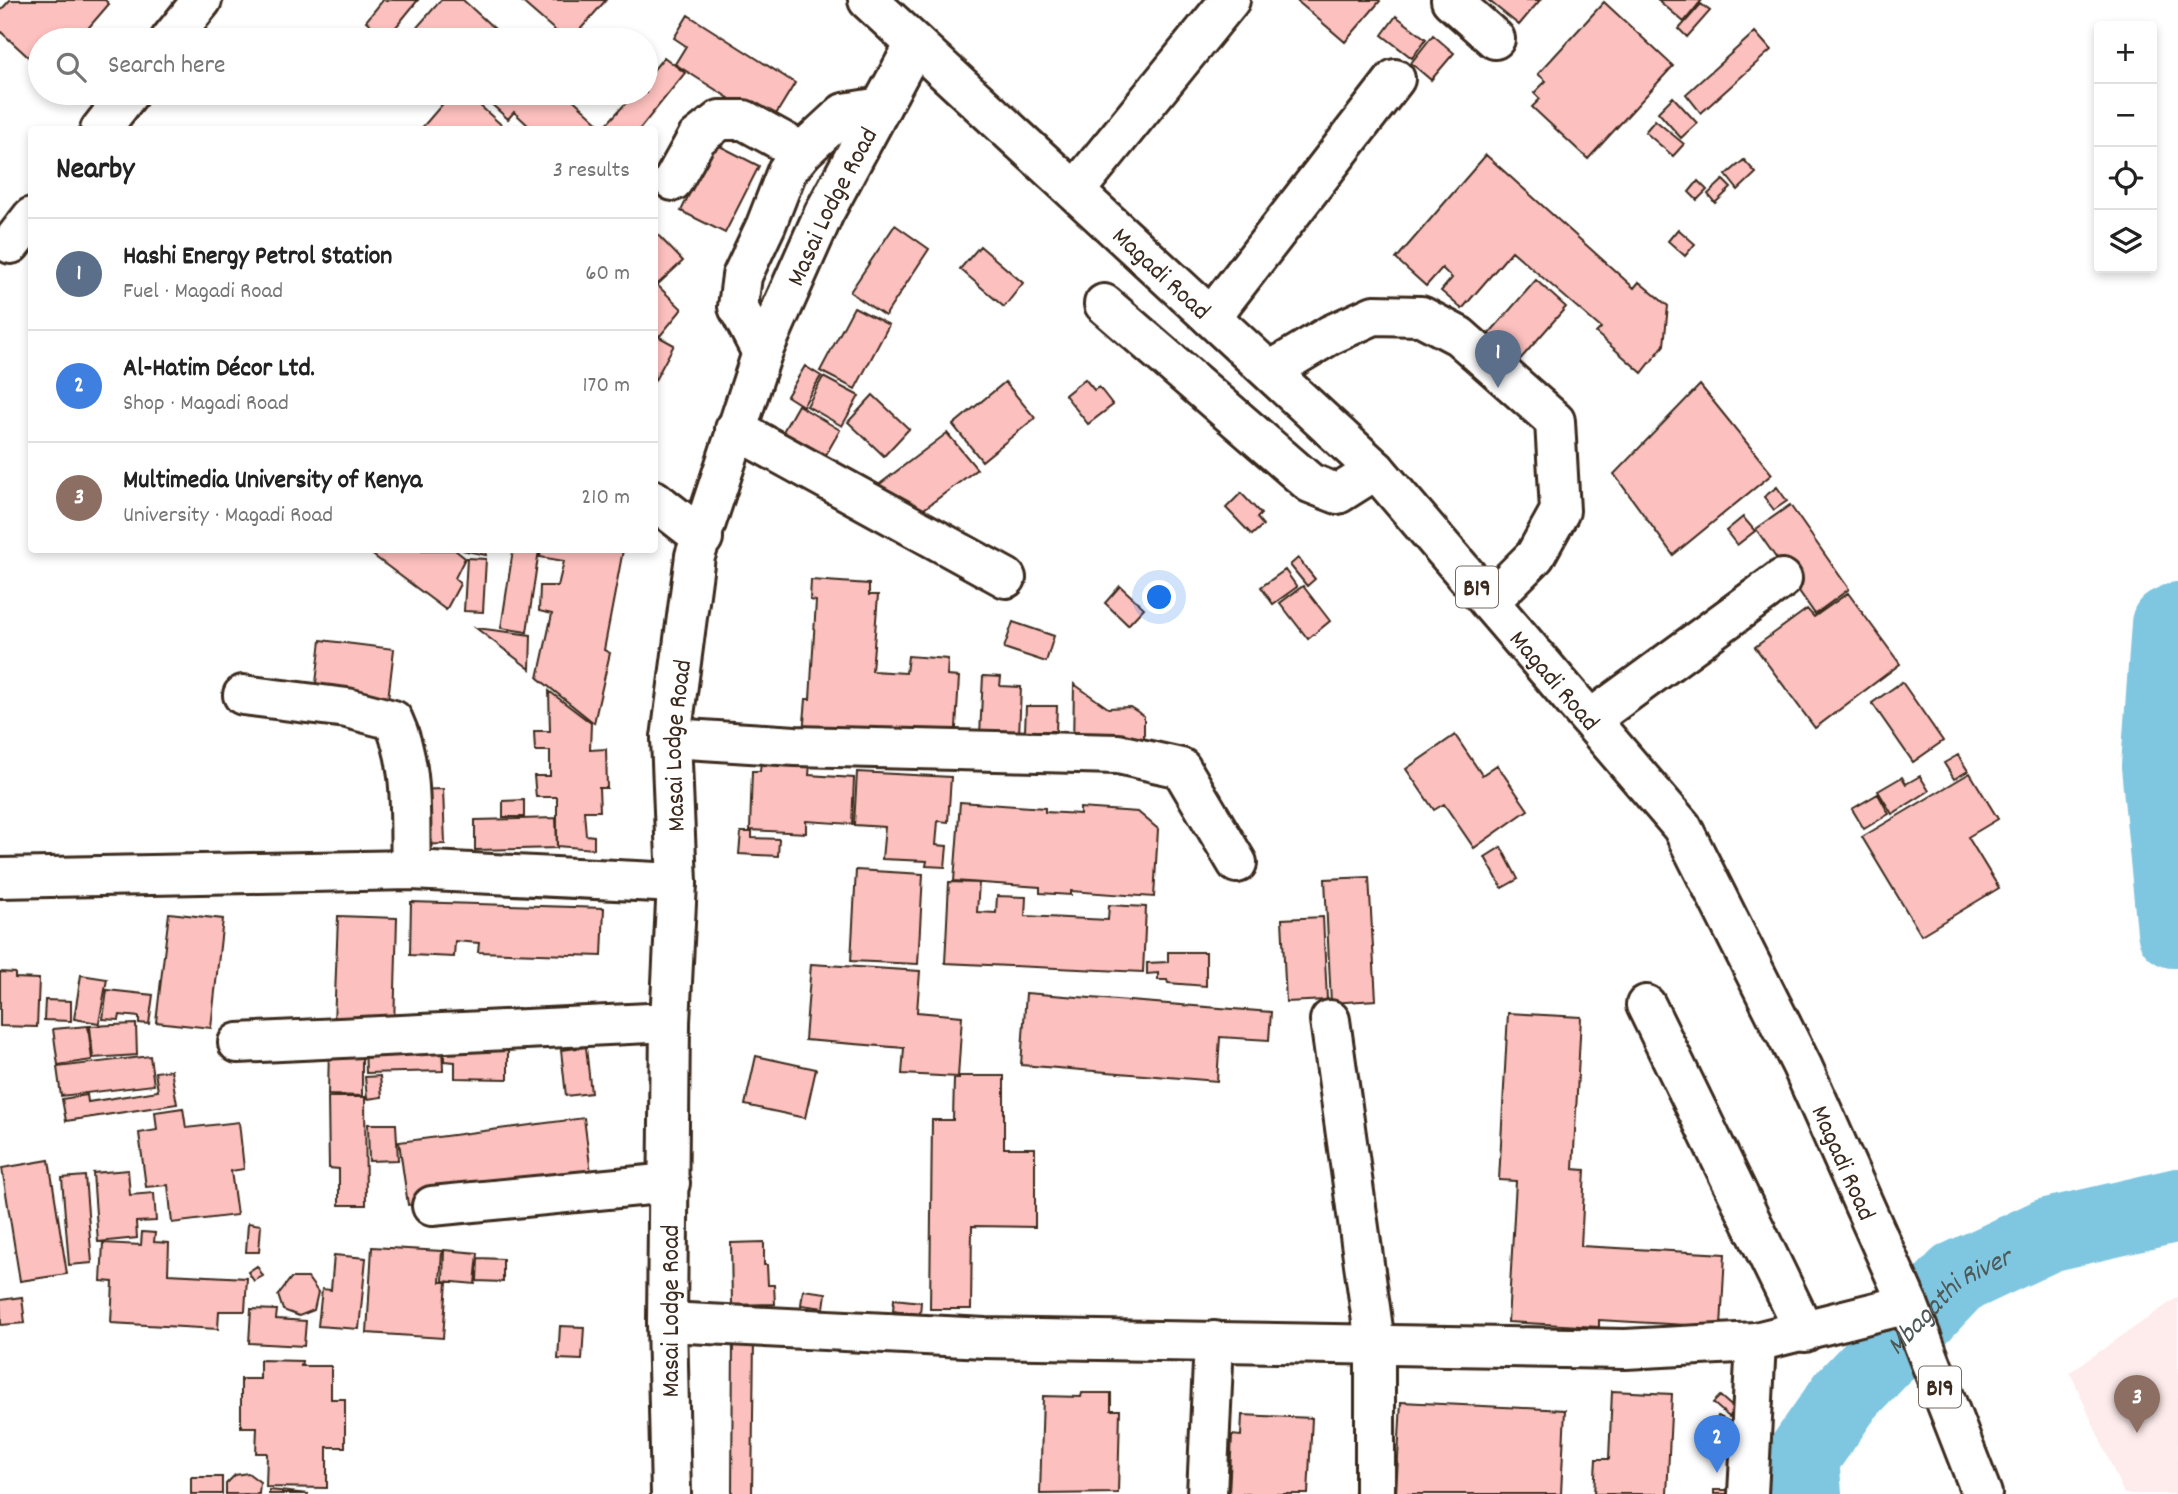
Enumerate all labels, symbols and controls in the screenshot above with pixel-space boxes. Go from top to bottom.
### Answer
map controls [2094,21,2157,273]
button: + [2094,21,2157,84]
search box [28,28,658,105]
icon: search [52,48,90,86]
text: Search here [108,48,226,85]
button: − [2094,84,2157,147]
street label: Masai Lodge Road [779,122,889,293]
button: locate [2094,147,2157,210]
text: Nearby [56,150,134,193]
text: 3 results [553,155,630,188]
button: layers [2094,210,2157,273]
street label: Magadi Road [1102,220,1218,330]
text: Hashi Energy Petrol Station [123,239,392,276]
text: 1 [76,258,82,291]
text: 60 m [585,258,630,291]
text: Fuel · Magadi Road [123,276,283,309]
pin: 1 [1475,330,1521,388]
text: Al-Hatim Décor Ltd. [123,351,315,388]
text: 2 [74,370,84,403]
text: 170 m [583,370,630,403]
text: Shop · Magadi Road [123,388,289,421]
text: Multimedia University of Kenya [123,463,422,500]
text: 3 [74,482,84,515]
text: 210 m [581,482,630,515]
text: University · Magadi Road [123,500,333,533]
road number: B19 [1456,566,1498,608]
your location [1142,580,1176,614]
street label: Magadi Road [1499,623,1607,740]
street label: Masai Lodge Road [656,657,703,833]
street label: Magadi Road [1800,1100,1883,1227]
street label: Masai Lodge Road [654,1224,691,1398]
water label: Mbagathi River [1879,1238,2023,1366]
road number: B19 [1919,1366,1961,1408]
pin: 3 [2114,1375,2160,1433]
pin: 2 [1694,1415,1740,1473]

